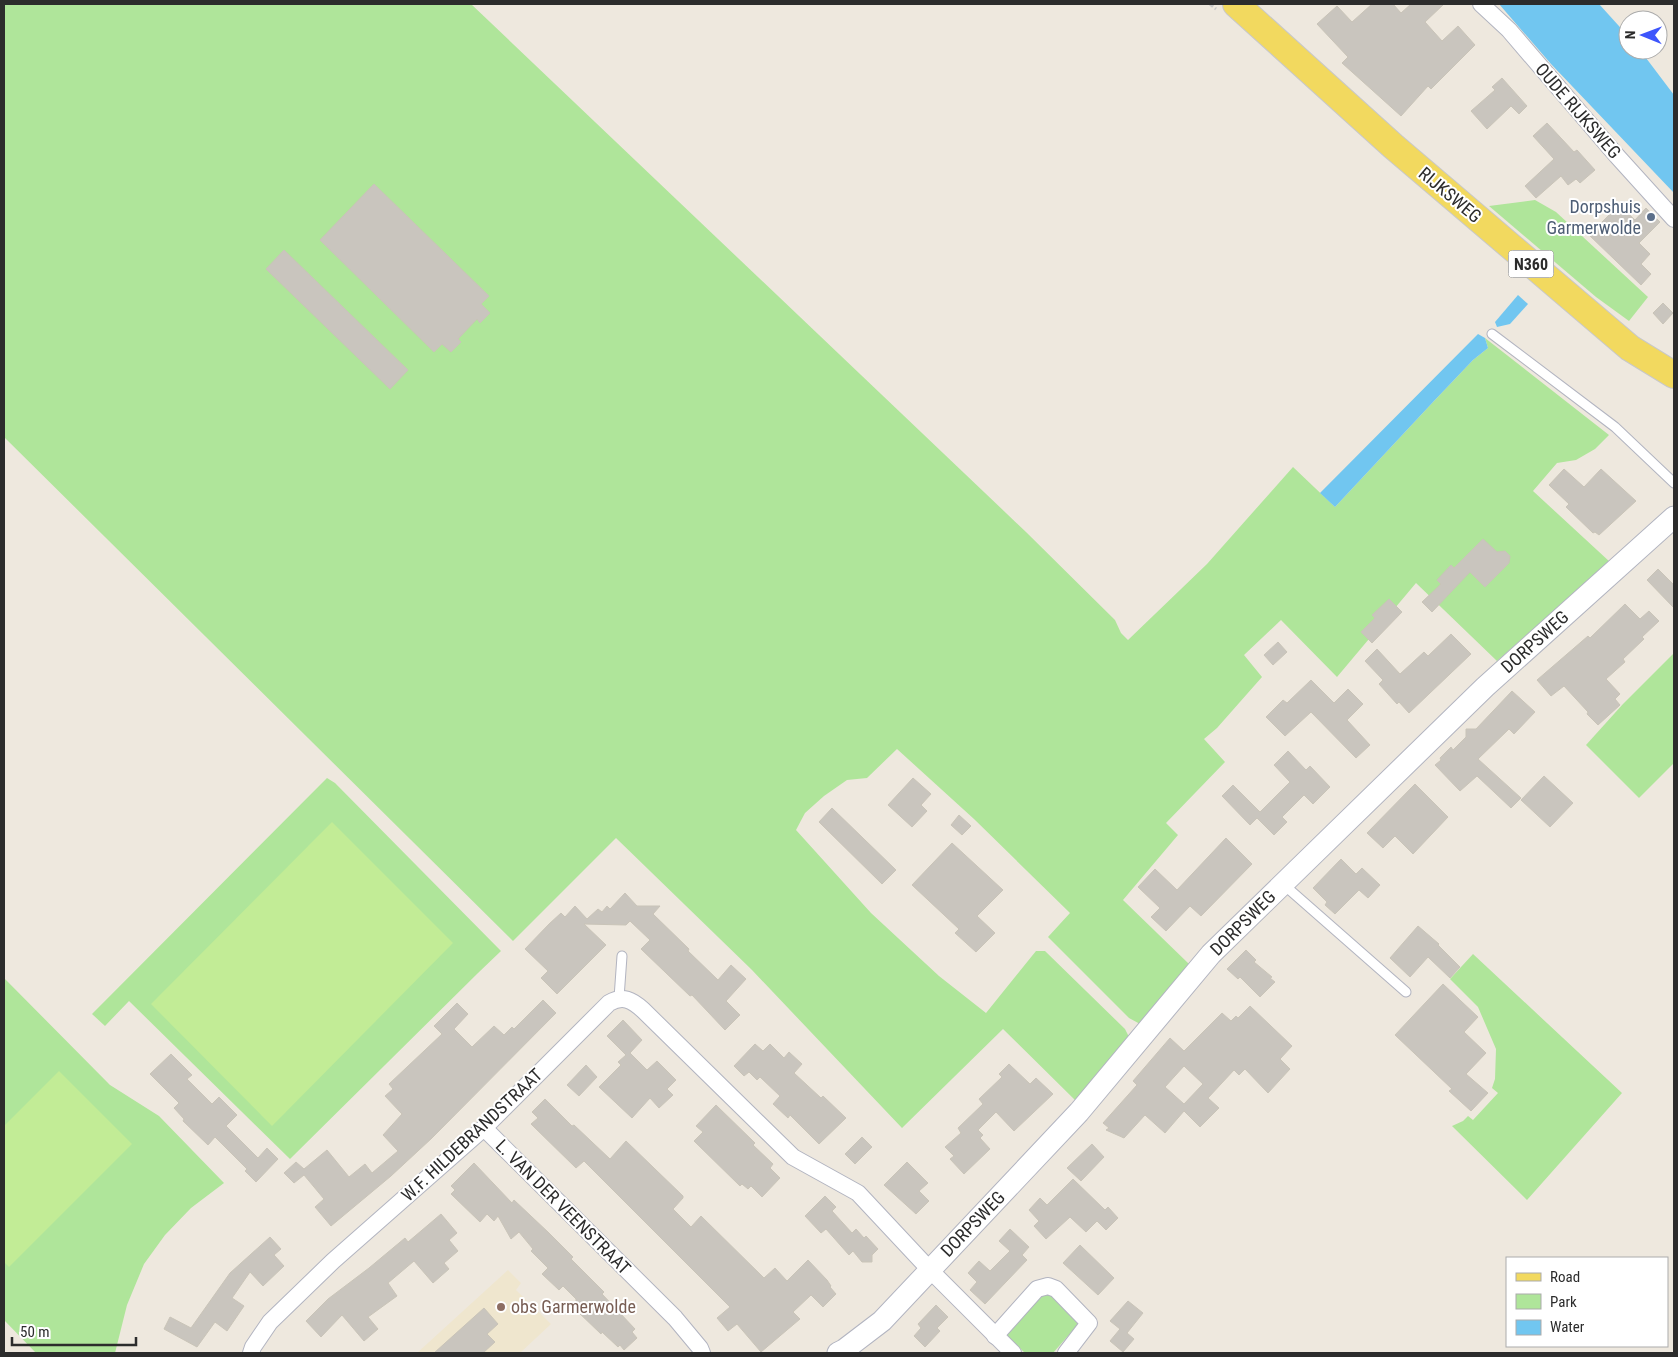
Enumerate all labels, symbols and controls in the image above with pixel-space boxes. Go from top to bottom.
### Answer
north arrow [1618,10,1668,60]
text: N [1622,30,1638,39]
street label: OUDE RIJKSWEG [1531,59,1625,163]
street label: RIJKSWEG [1415,162,1486,227]
place label: Dorpshuis Garmerwolde [1546,196,1641,238]
marker: Dorpshuis Garmerwolde [1645,211,1657,223]
road number: N360 [1508,250,1554,278]
street label: DORPSWEG [1497,606,1573,677]
street label: DORPSWEG [1206,886,1280,960]
street label: W.F. HILDEBRANDSTRAAT [397,1064,546,1205]
street label: L. VAN DER VEENSTRAAT [492,1135,635,1278]
street label: DORPSWEG [936,1186,1009,1261]
legend [1506,1257,1668,1347]
text: Road [1550,1268,1580,1286]
text: Park [1550,1293,1577,1311]
place label: obs Garmerwolde [511,1296,636,1317]
marker: obs Garmerwolde [495,1301,507,1313]
scale bar [12,1314,136,1346]
text: Water [1550,1318,1585,1336]
text: 50 m [20,1323,50,1341]

